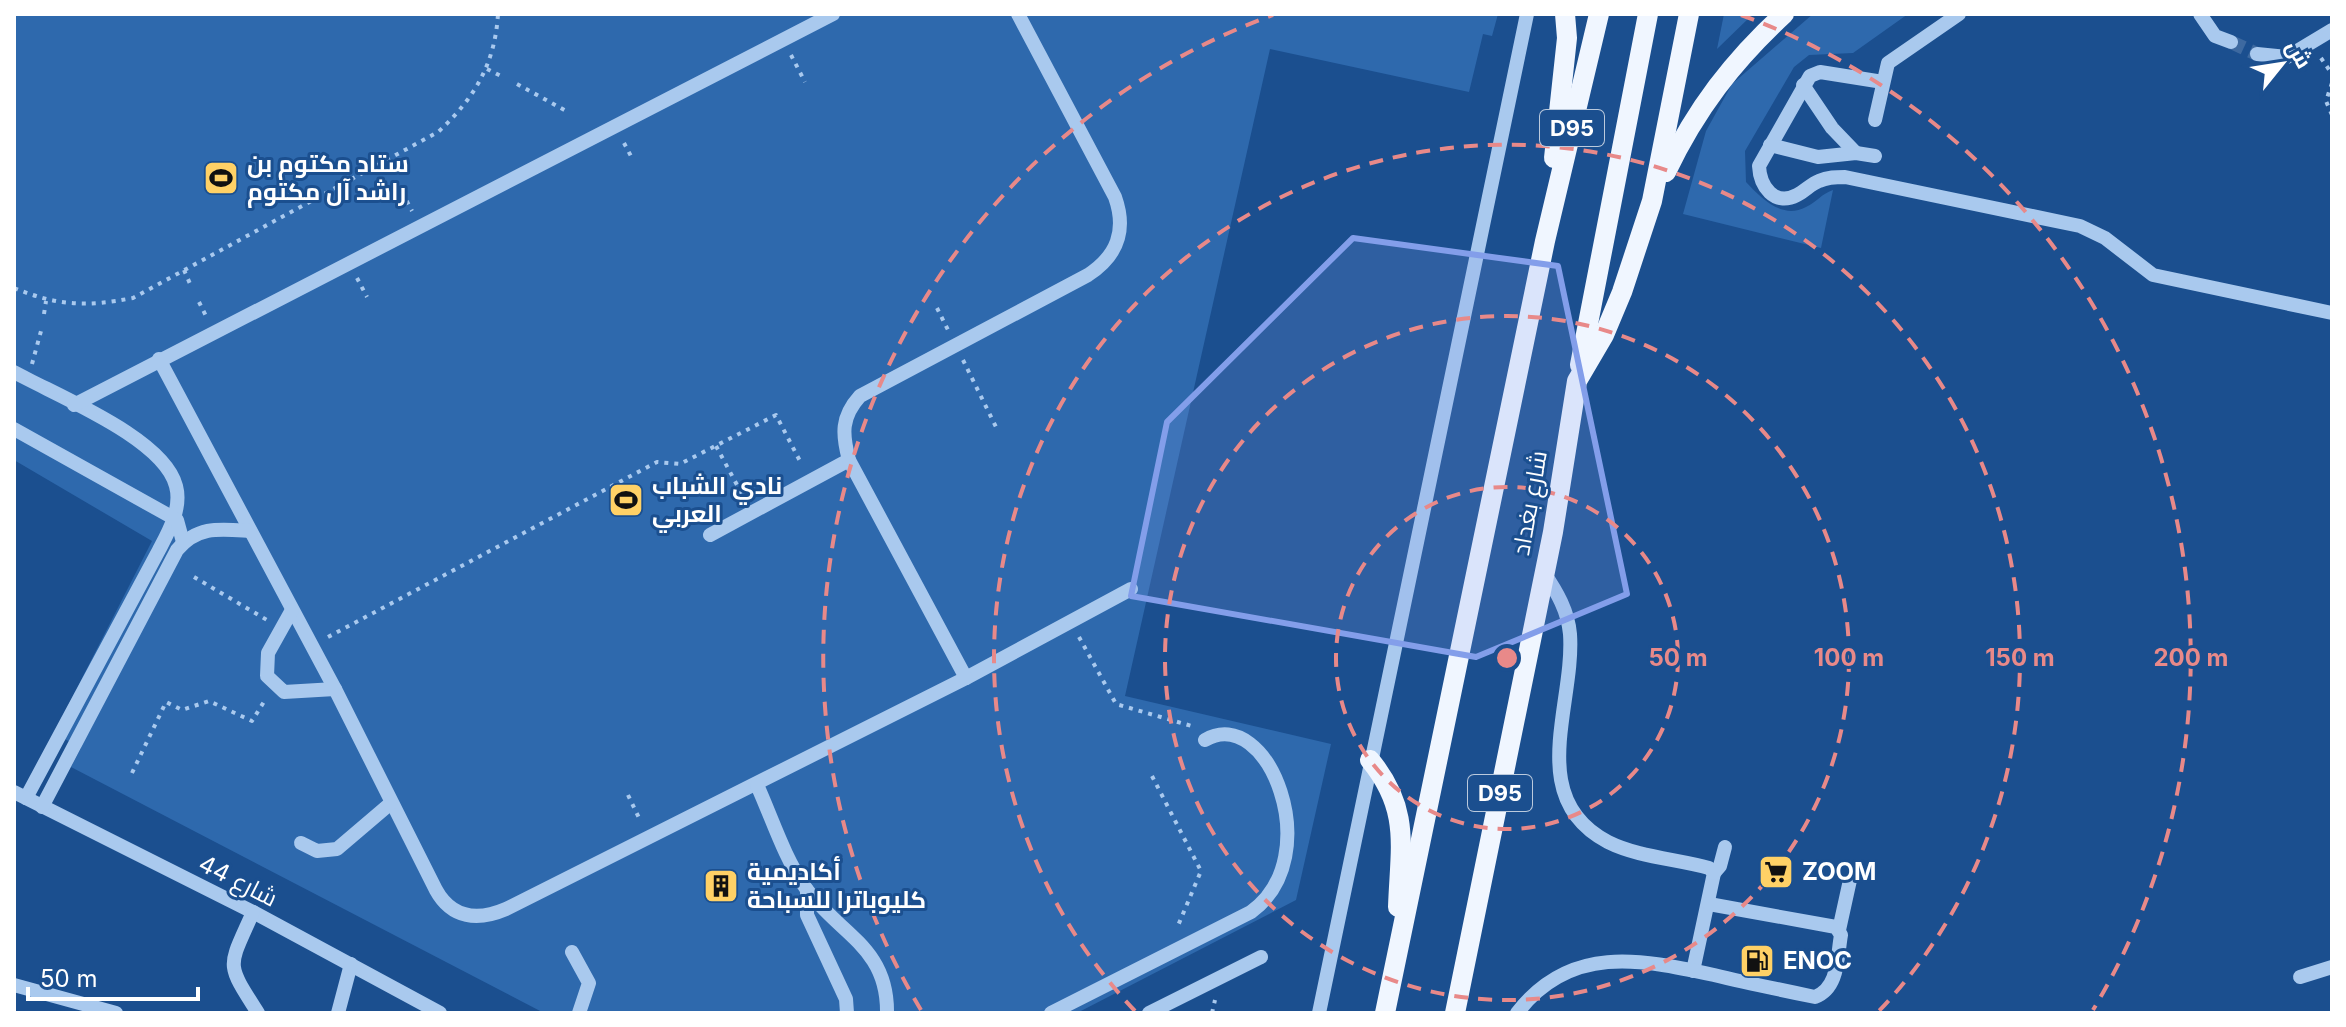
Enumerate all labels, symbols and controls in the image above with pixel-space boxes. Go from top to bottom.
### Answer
north arrow [2242,24,2322,104]
text: ش [2280,35,2318,73]
road number: D95 [1540,110,1604,146]
place label: ستاد مكتوم بن راشد آل مكتوم [247,149,409,208]
sports icon: ستاد مكتوم بن راشد آل مكتوم [202,159,240,197]
street label: شارع بغداد [1506,448,1555,558]
place label: نادي الشباب العربي [652,471,782,533]
sports icon: نادي الشباب العربي [607,481,645,519]
text: 50 m [1648,643,1708,672]
text: 100 m [1814,643,1884,672]
text: 150 m [1985,643,2055,672]
text: 200 m [2153,643,2229,672]
centre of rings [1493,644,1521,672]
road number: D95 [1468,775,1532,811]
street label: شارع 44 [193,849,282,914]
supermarket icon: ZOOM [1757,853,1795,891]
place label: أكاديمية كليوباترا للسباحة [747,856,926,914]
place label: ZOOM [1802,857,1876,886]
building icon: أكاديمية كليوباترا للسباحة [702,867,740,905]
fuel station icon: ENOC [1738,942,1776,980]
place label: ENOC [1783,946,1852,975]
scale bar [28,951,198,1001]
text: 50 m [40,964,98,993]

